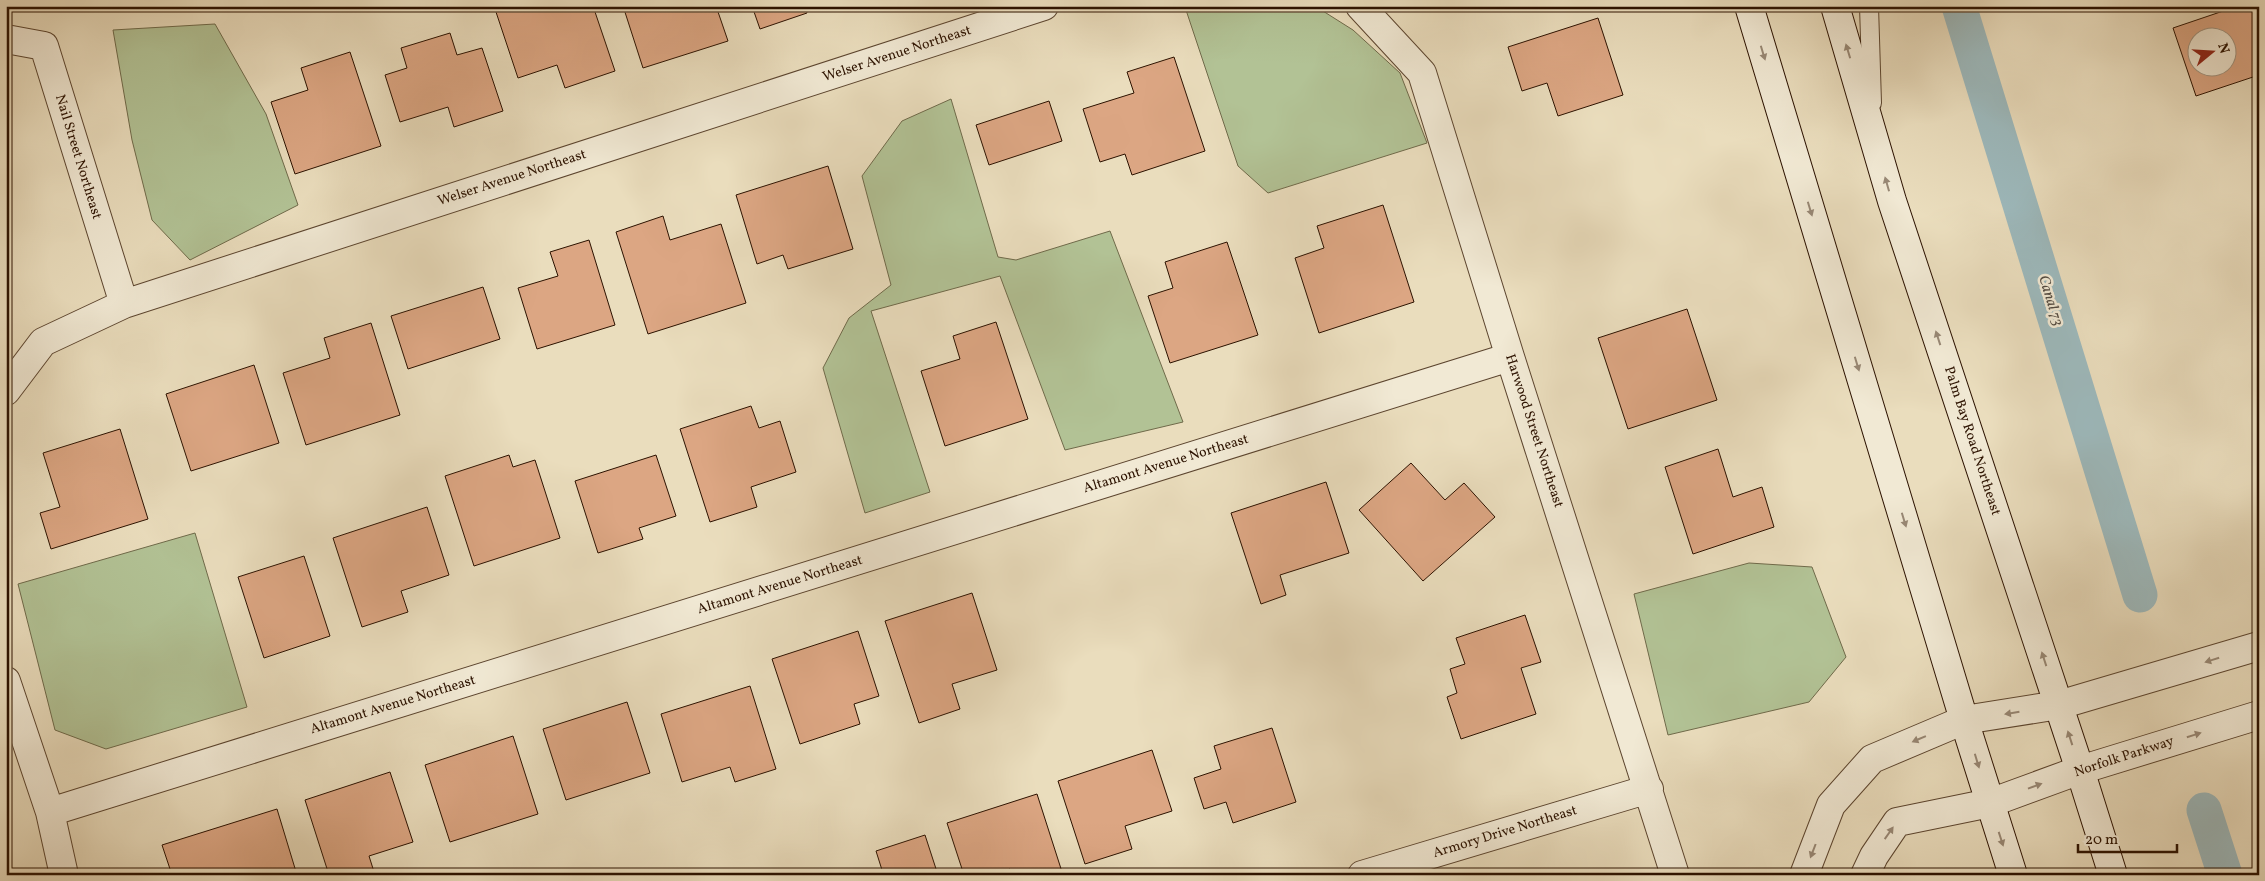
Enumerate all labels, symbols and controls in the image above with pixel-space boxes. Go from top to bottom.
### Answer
street label: Welser Avenue Northeast [820,21,974,87]
north arrow [2188,28,2238,78]
text: N [2212,41,2234,56]
one-way arrow [1844,44,1852,59]
one-way arrow [1760,46,1768,61]
street label: Nail Street Northeast [50,92,106,222]
street label: Welser Avenue Northeast [435,145,589,211]
one-way arrow [1883,176,1891,191]
one-way arrow [1807,201,1815,216]
water label: Canal 73 [2032,273,2068,329]
one-way arrow [1933,331,1941,346]
street label: Harwood Street Northeast [1500,352,1568,510]
one-way arrow [1854,357,1862,372]
street label: Palm Bay Road Northeast [1939,364,2005,518]
street label: Altamont Avenue Northeast [1081,430,1251,498]
one-way arrow [1901,512,1909,527]
street label: Altamont Avenue Northeast [695,551,865,619]
one-way arrow [2039,651,2047,666]
one-way arrow [2204,656,2219,664]
street label: Altamont Avenue Northeast [308,671,478,739]
one-way arrow [2003,709,2019,717]
one-way arrow [2065,730,2073,745]
one-way arrow [2187,730,2202,738]
street label: Norfolk Parkway [2072,732,2177,782]
one-way arrow [1911,735,1926,743]
one-way arrow [1974,754,1982,769]
one-way arrow [2028,782,2043,790]
street label: Armory Drive Northeast [1431,801,1580,863]
scale bar [2078,821,2176,853]
one-way arrow [1885,826,1894,839]
text: 20 m [2085,830,2118,851]
one-way arrow [1998,832,2006,847]
one-way arrow [1809,844,1817,859]

